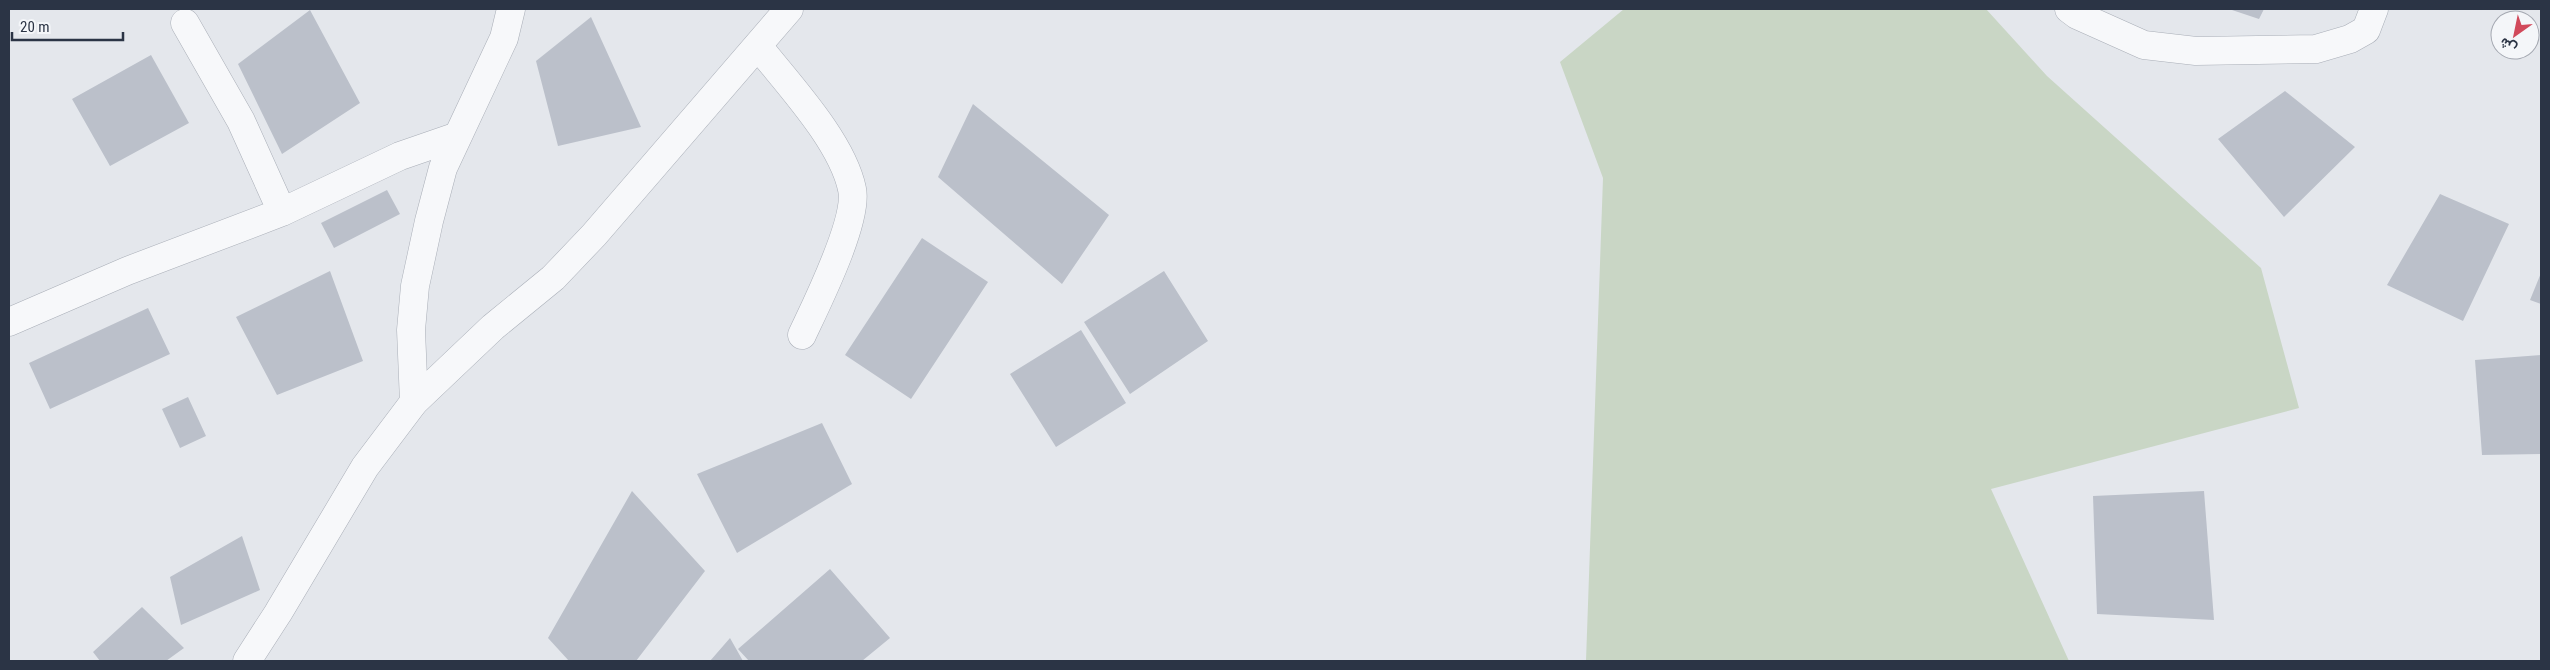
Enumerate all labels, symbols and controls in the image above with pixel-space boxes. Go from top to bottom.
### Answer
scale bar [12,10,124,42]
north arrow [2490,10,2540,60]
text: 20 m [20,18,50,36]
text: ش [2496,34,2520,57]

